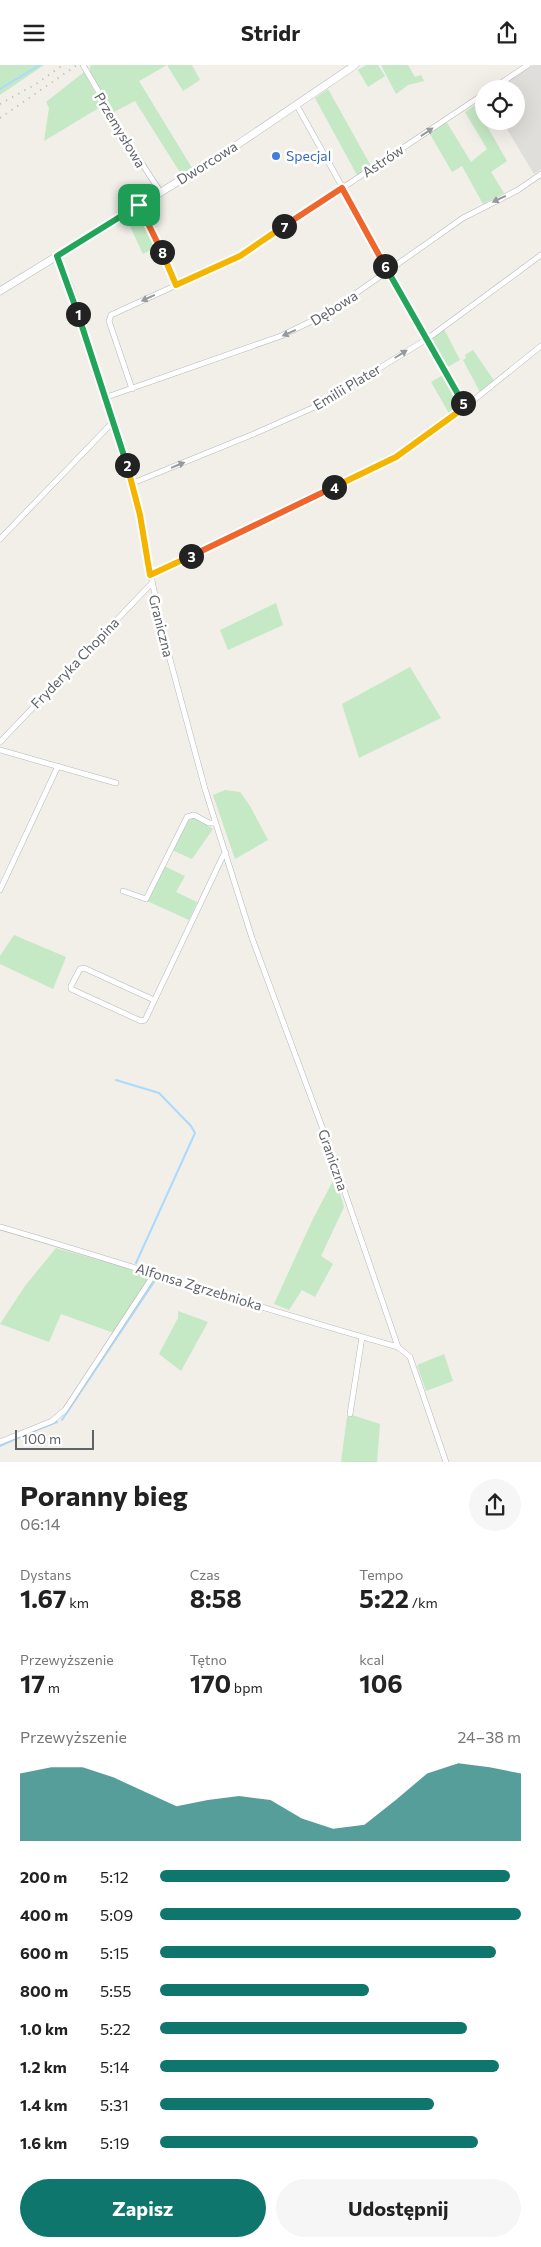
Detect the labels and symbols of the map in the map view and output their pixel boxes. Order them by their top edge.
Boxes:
street label: Przemysłowa [91,89,150,171]
one-way arrow [420,127,433,137]
street label: Dworcowa [173,137,240,188]
street label: Astrów [359,141,407,181]
place label: Specjal [286,147,331,164]
marker: Specjal [270,150,282,162]
pin [118,184,160,226]
one-way arrow [492,195,506,203]
pin: 7 [272,213,296,239]
pin: 8 [150,239,174,265]
pin: 6 [372,253,398,279]
street label: Dębowa [307,286,360,329]
one-way arrow [141,294,155,302]
pin: 1 [66,301,90,327]
one-way arrow [282,329,296,337]
one-way arrow [395,350,408,359]
street label: Emilii Plater [310,360,384,413]
pin: 5 [450,391,476,415]
pin: 2 [114,453,140,477]
one-way arrow [171,460,185,468]
pin: 4 [322,475,346,499]
pin: 3 [178,543,204,569]
street label: Graniczna [146,593,177,659]
street label: Fryderyka Chopina [27,614,122,712]
street label: Graniczna [315,1127,352,1193]
street label: Alfonsa Zgrzebnioka [134,1259,264,1314]
scale bar [15,1427,94,1450]

